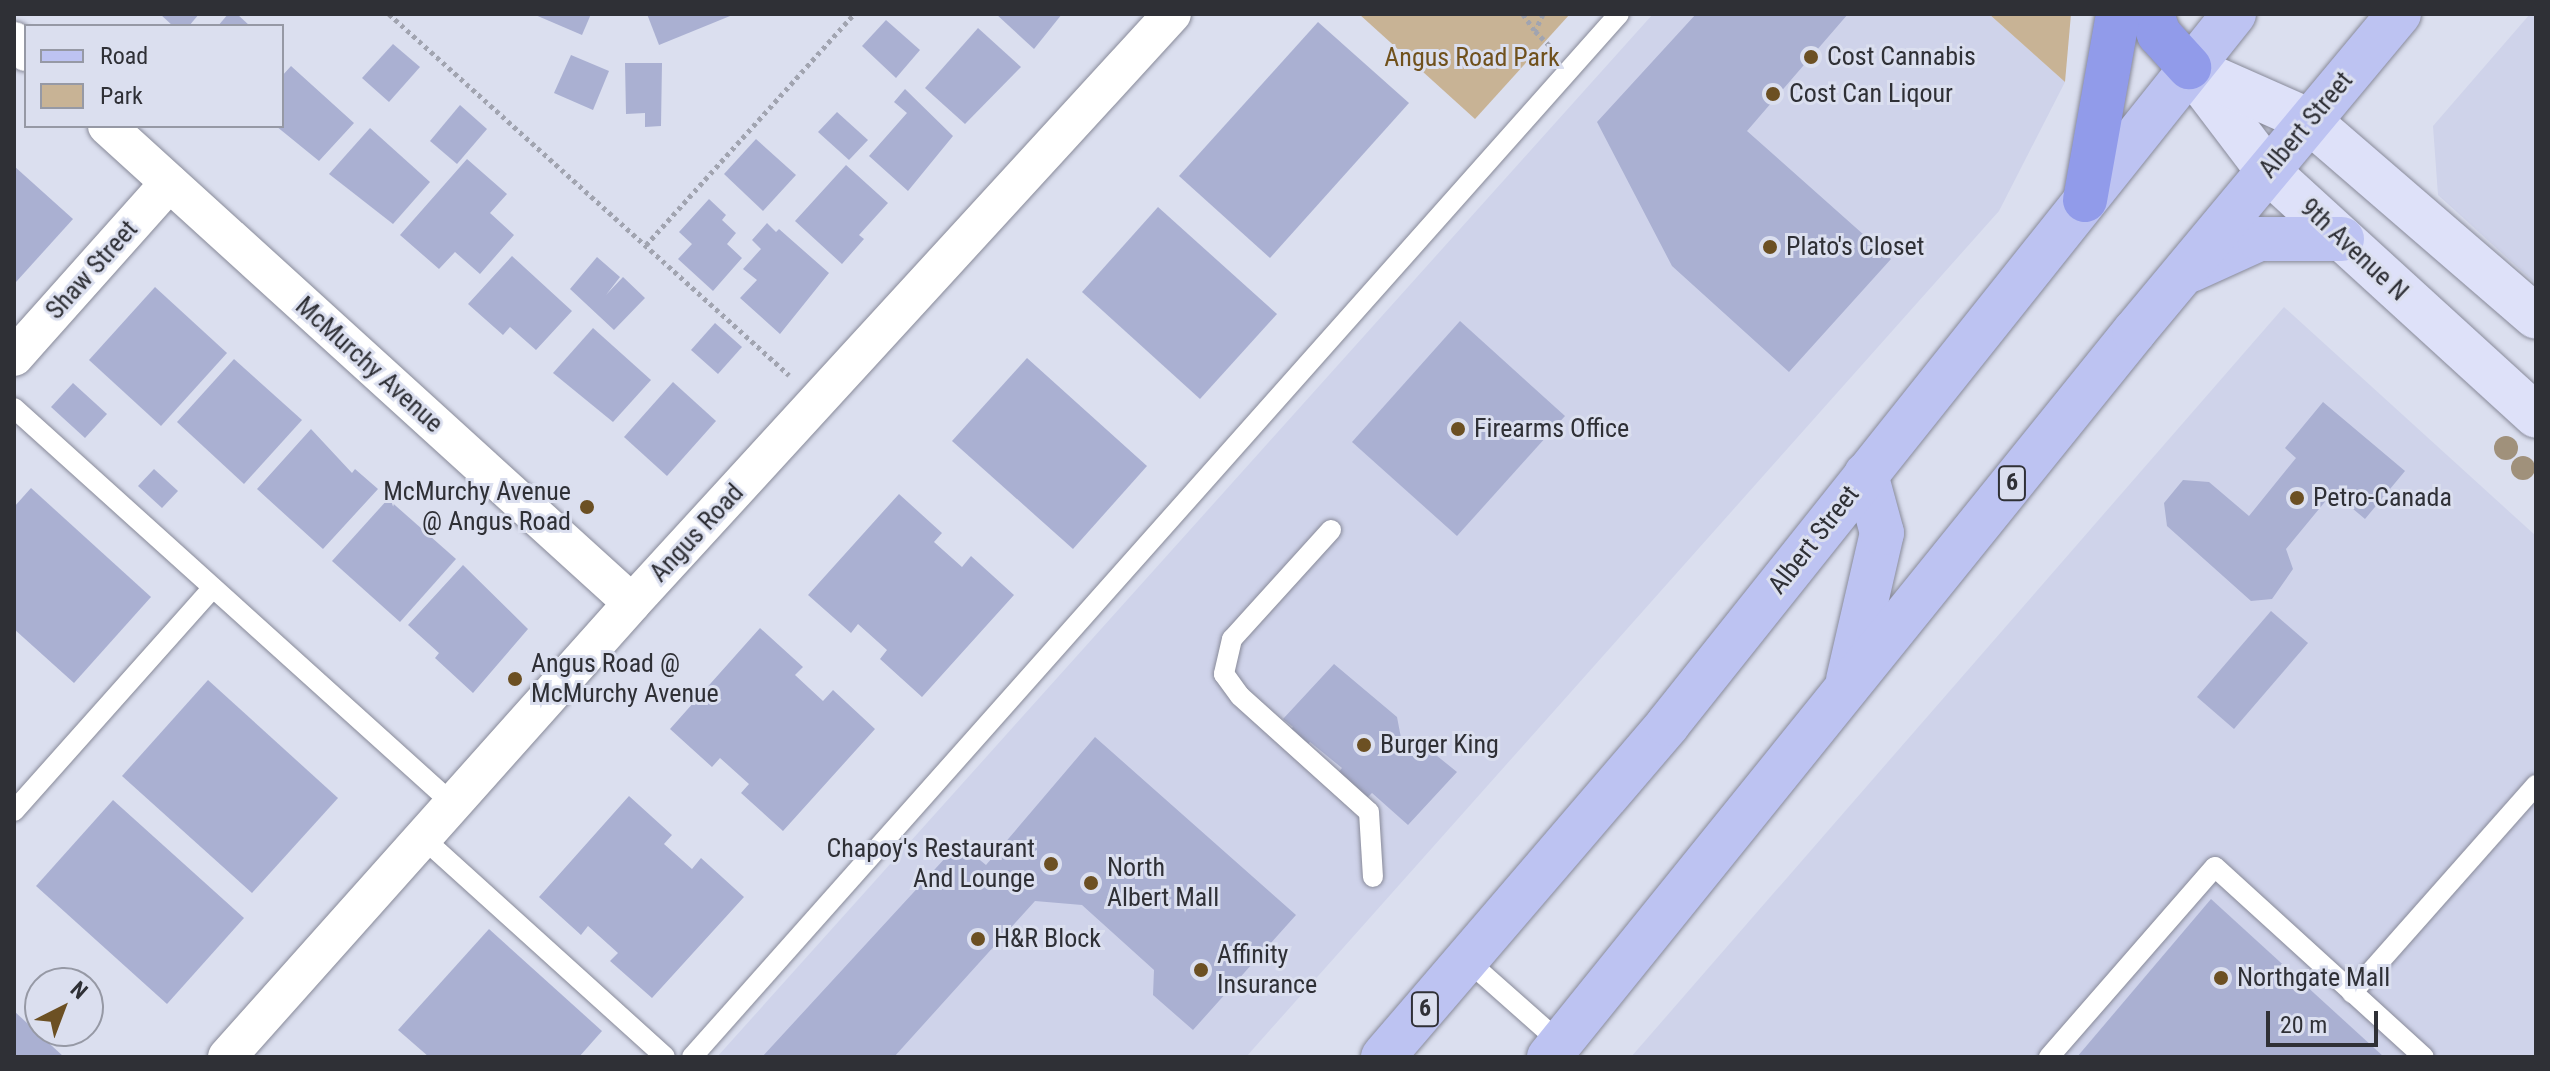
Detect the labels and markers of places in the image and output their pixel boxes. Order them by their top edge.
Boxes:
place label: Cost Cannabis [1827,41,1976,73]
marker: Cost Cannabis [1802,48,1820,66]
place label: Cost Can Liqour [1789,78,1953,110]
marker: Cost Can Liqour [1764,85,1782,103]
place label: Plato's Closet [1786,231,1924,263]
marker: Plato's Closet [1761,238,1779,256]
place label: Firearms Office [1474,413,1629,445]
marker: Firearms Office [1449,420,1467,438]
place label: McMurchy Avenue @ Angus Road [383,476,571,538]
place label: Petro-Canada [2313,482,2452,514]
marker: Petro-Canada [2288,489,2306,507]
marker: McMurchy Avenue @ Angus Road [578,498,596,516]
place label: Angus Road @ McMurchy Avenue [531,648,719,710]
marker: Angus Road @ McMurchy Avenue [506,670,524,688]
place label: Burger King [1380,729,1499,761]
marker: Burger King [1355,736,1373,754]
place label: Chapoy's Restaurant And Lounge [826,833,1035,894]
place label: North Albert Mall [1107,852,1219,914]
marker: Chapoy's Restaurant And Lounge [1042,855,1060,873]
marker: North Albert Mall [1082,874,1100,892]
place label: H&R Block [994,923,1101,955]
marker: H&R Block [969,930,987,948]
place label: Affinity Insurance [1217,939,1317,1000]
marker: Affinity Insurance [1192,961,1210,979]
place label: Northgate Mall [2237,962,2390,994]
marker: Northgate Mall [2212,969,2230,987]

